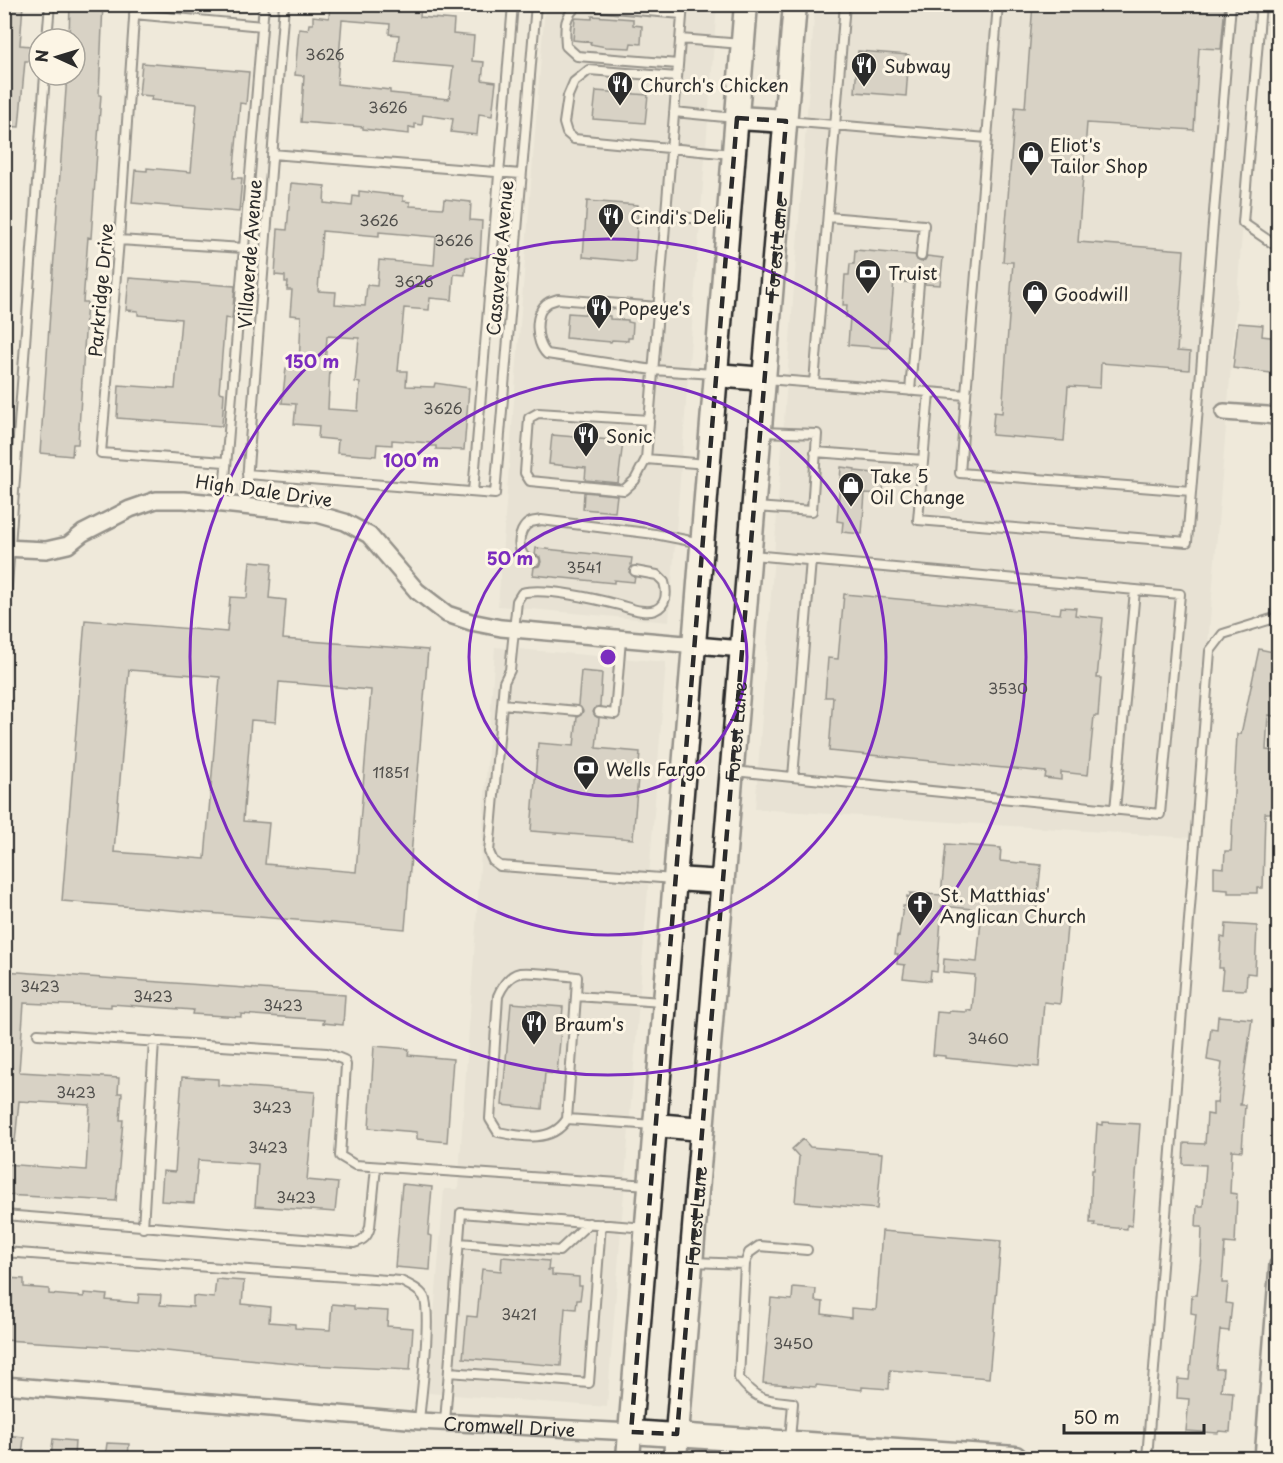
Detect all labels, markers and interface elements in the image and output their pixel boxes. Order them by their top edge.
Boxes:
north arrow [27,27,87,87]
house number: 3626 [305,42,345,65]
text: N [29,49,53,63]
restaurant icon: Subway [849,50,879,88]
place label: Subway [884,52,951,79]
restaurant icon: Church's Chicken [605,69,635,107]
place label: Church's Chicken [640,71,789,98]
house number: 3626 [368,95,408,118]
place label: Eliot's Tailor Shop [1050,131,1148,179]
shop icon: Eliot's Tailor Shop [1016,139,1046,177]
street label: Villaverde Avenue [230,178,268,330]
street label: Casaverde Avenue [479,179,519,337]
street label: Forest Lane [757,196,793,298]
restaurant icon: Cindi's Deli [596,201,626,239]
place label: Cindi's Deli [630,203,726,230]
house number: 3626 [359,208,399,231]
street label: Parkridge Drive [81,222,119,358]
house number: 3626 [434,228,474,251]
bank icon: Truist [853,257,883,295]
place label: Truist [888,259,938,286]
house number: 3626 [394,269,434,292]
shop icon: Goodwill [1020,278,1050,316]
place label: Goodwill [1054,280,1128,307]
restaurant icon: Popeye's [584,292,614,330]
place label: Popeye's [618,294,690,321]
text: 150 m [285,347,339,374]
house number: 3626 [423,396,463,419]
restaurant icon: Sonic [571,420,601,458]
place label: Sonic [606,422,652,449]
text: 100 m [383,446,439,473]
place label: Take 5 Oil Change [870,462,965,510]
street label: High Dale Drive [194,467,334,513]
shop icon: Take 5 Oil Change [836,470,866,508]
text: 50 m [487,544,533,571]
house number: 3541 [567,555,602,578]
centre of rings [598,647,618,667]
house number: 3530 [988,676,1028,699]
street label: Forest Lane [717,680,753,783]
bank icon: Wells Fargo [571,753,601,791]
place label: Wells Fargo [606,755,706,782]
house number: 11851 [372,760,410,783]
place label: St. Matthias' Anglican Church [940,881,1086,929]
church icon: St. Matthias' Anglican Church [905,889,935,927]
house number: 3423 [20,974,60,997]
house number: 3423 [133,984,173,1007]
house number: 3423 [263,993,303,1016]
restaurant icon: Braum's [519,1008,549,1046]
place label: Braum's [554,1010,624,1037]
house number: 3460 [967,1026,1009,1049]
house number: 3423 [56,1080,96,1103]
house number: 3423 [252,1095,292,1118]
house number: 3423 [248,1135,288,1158]
street label: Forest Lane [677,1165,713,1267]
house number: 3423 [276,1185,316,1208]
house number: 3421 [501,1302,537,1325]
house number: 3450 [773,1331,813,1354]
scale bar [1064,1397,1204,1435]
text: 50 m [1073,1403,1120,1430]
street label: Cromwell Drive [443,1409,576,1443]

